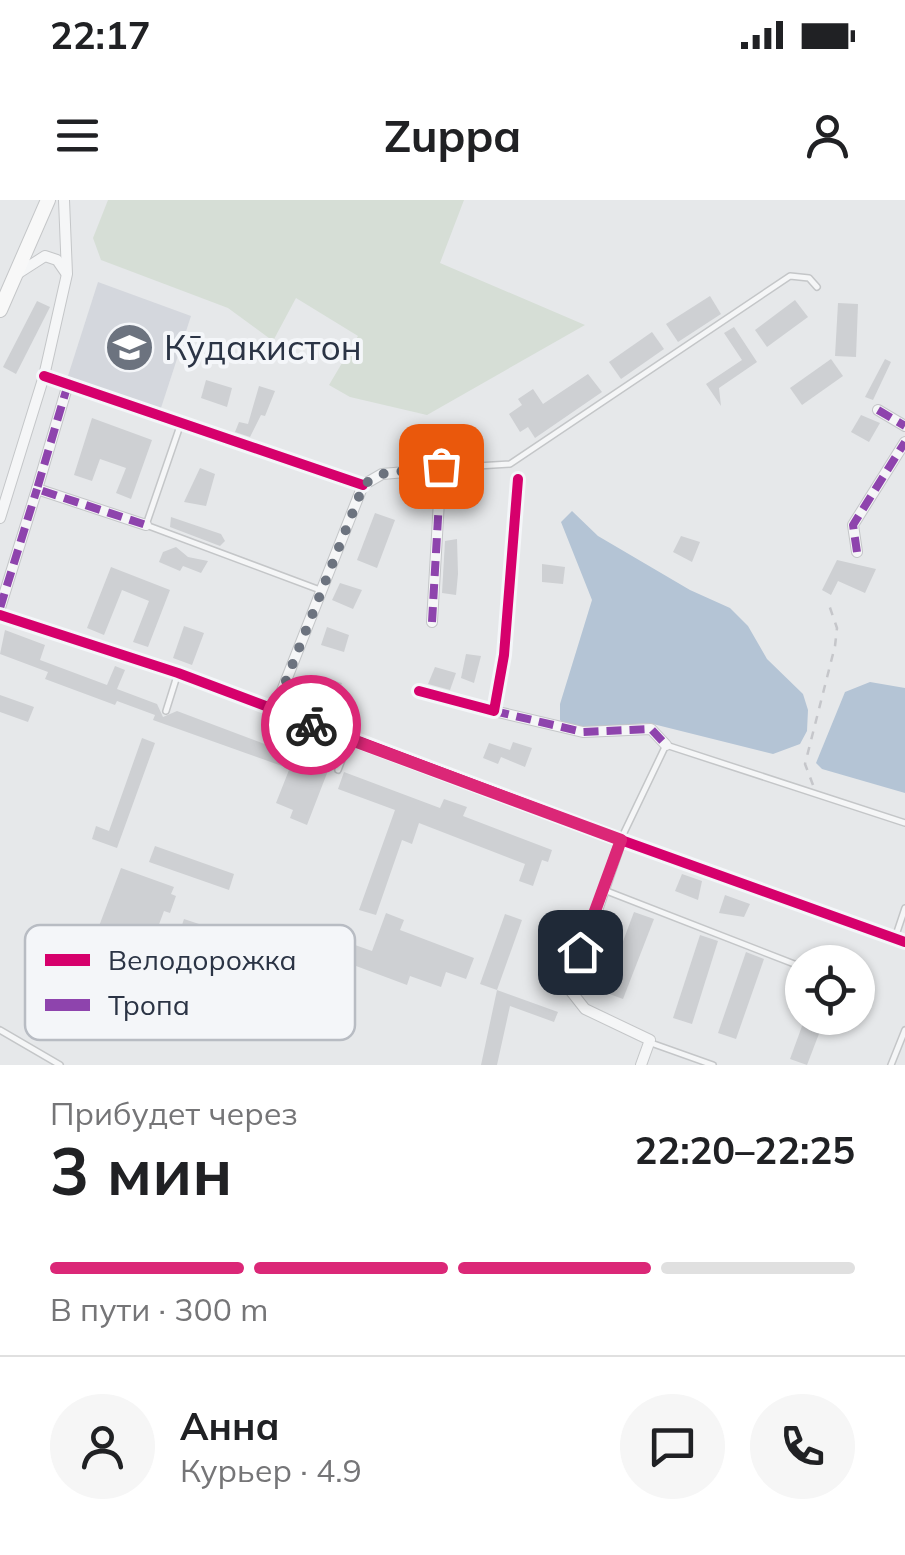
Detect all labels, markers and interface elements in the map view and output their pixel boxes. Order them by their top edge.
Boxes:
text: 22:17 [50,11,151,59]
text: Zuppa [384,107,521,163]
icon: menu [50,108,105,163]
icon: person [800,108,855,163]
school or university icon: Кӯдакистон [103,322,155,374]
place label: Кӯдакистон [164,325,362,369]
pin [399,424,484,509]
icon: bag [414,439,469,494]
courier [261,675,361,775]
icon: bike [284,698,339,753]
pin [538,910,623,995]
legend [25,925,355,1040]
icon: home [553,925,608,980]
text: Велодорожка [108,942,297,977]
map controls [785,945,875,1035]
button: locate [785,945,875,1035]
text: Тропа [108,987,190,1022]
text: Прибудет через [50,1093,298,1133]
text: 22:20–22:25 [635,1126,855,1174]
text: 3 мин [50,1130,232,1211]
text: В пути · 300 m [50,1289,268,1329]
button: person [50,1394,155,1499]
button: chat [620,1394,725,1499]
button: phone [750,1394,855,1499]
text: Анна [180,1402,280,1450]
text: Курьер · 4.9 [180,1450,362,1490]

